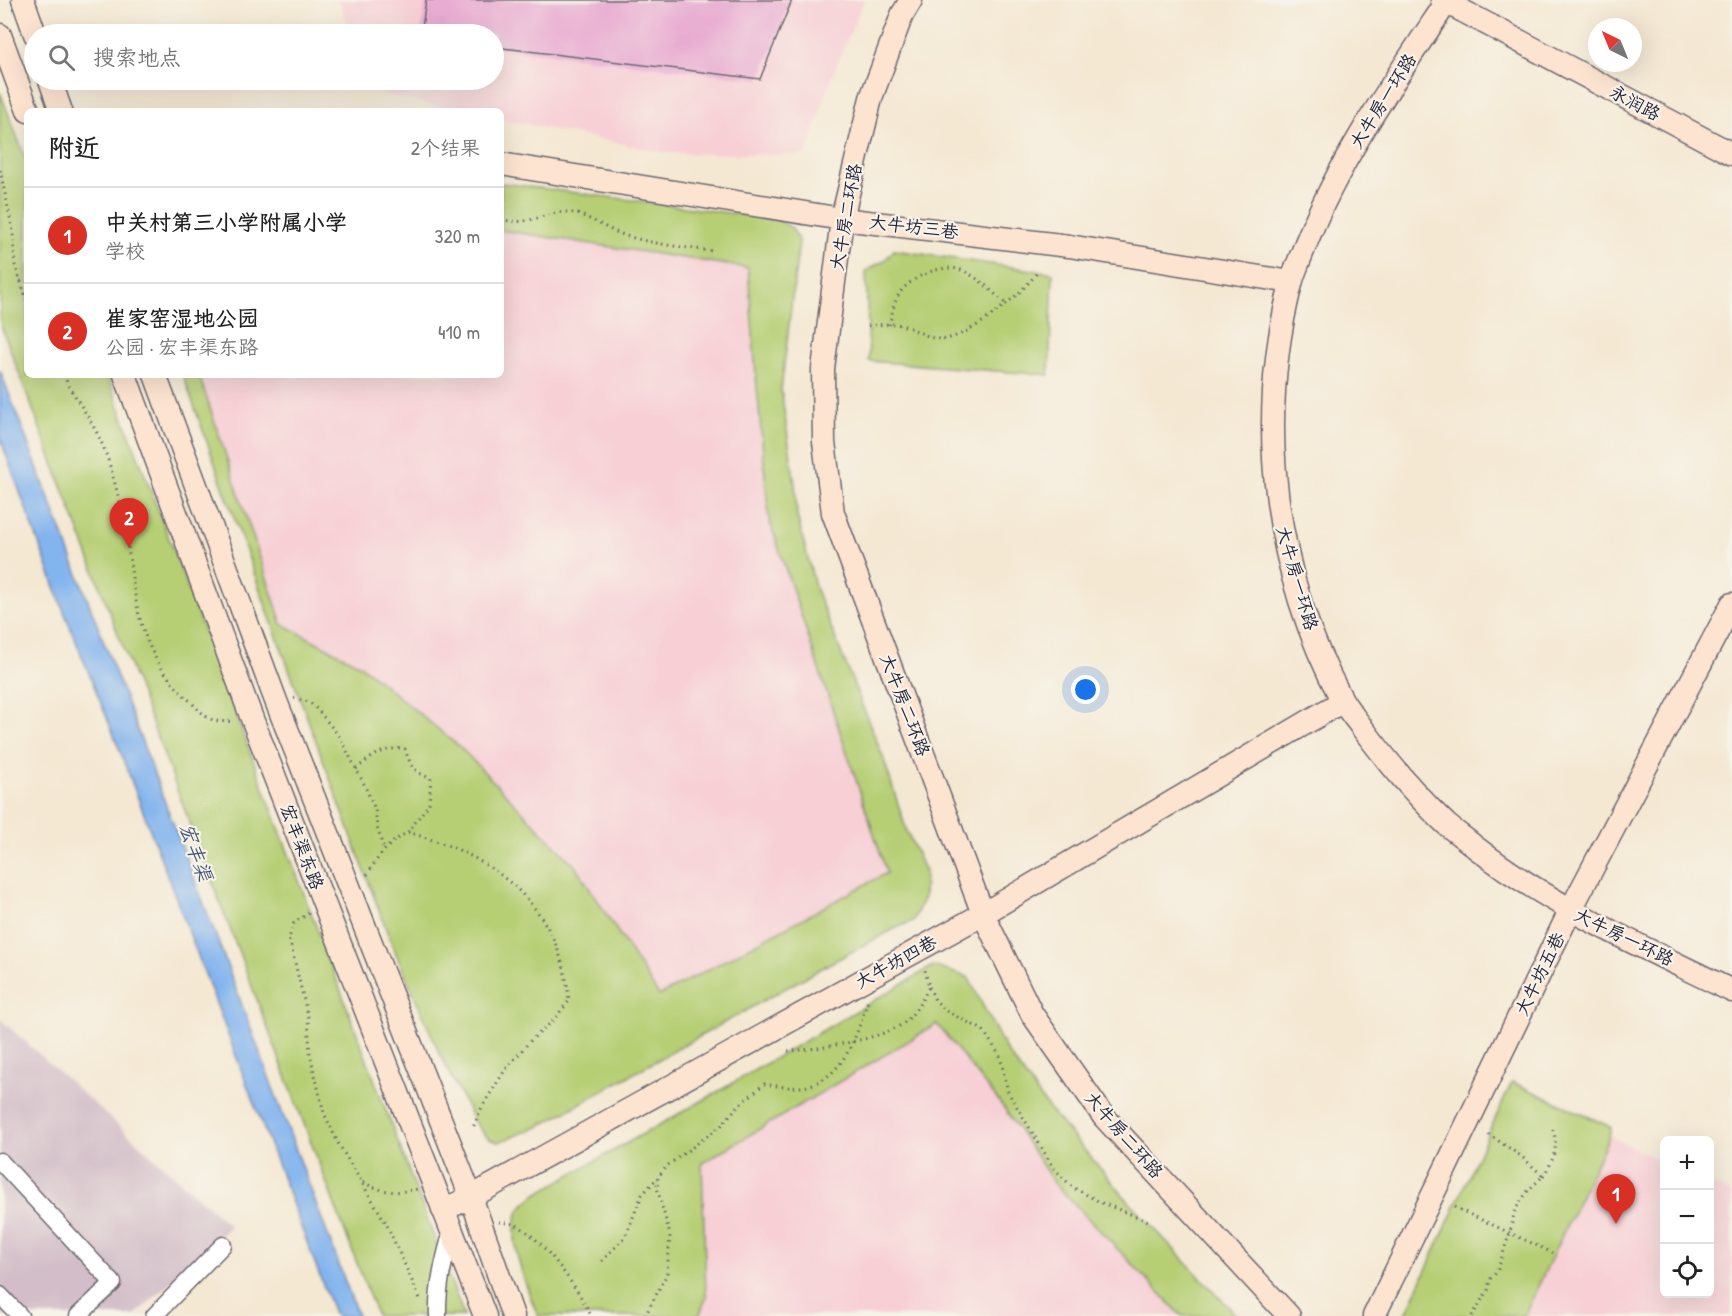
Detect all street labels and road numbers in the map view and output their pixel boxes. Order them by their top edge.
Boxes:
street label: 大牛房一环路 [1343,48,1422,153]
street label: 永润路 [1606,79,1665,126]
street label: 大牛房二环路 [824,162,867,272]
street label: 大牛坊三巷 [868,209,960,244]
street label: 大牛房一环路 [1271,523,1324,633]
street label: 大牛房二环路 [874,650,936,760]
street label: 宏丰渠东路 [275,800,330,893]
street label: 大牛房一环路 [1570,902,1678,971]
street label: 大牛坊五巷 [1509,928,1571,1020]
street label: 大牛坊四巷 [850,929,941,994]
street label: 大牛房二环路 [1080,1086,1169,1184]

